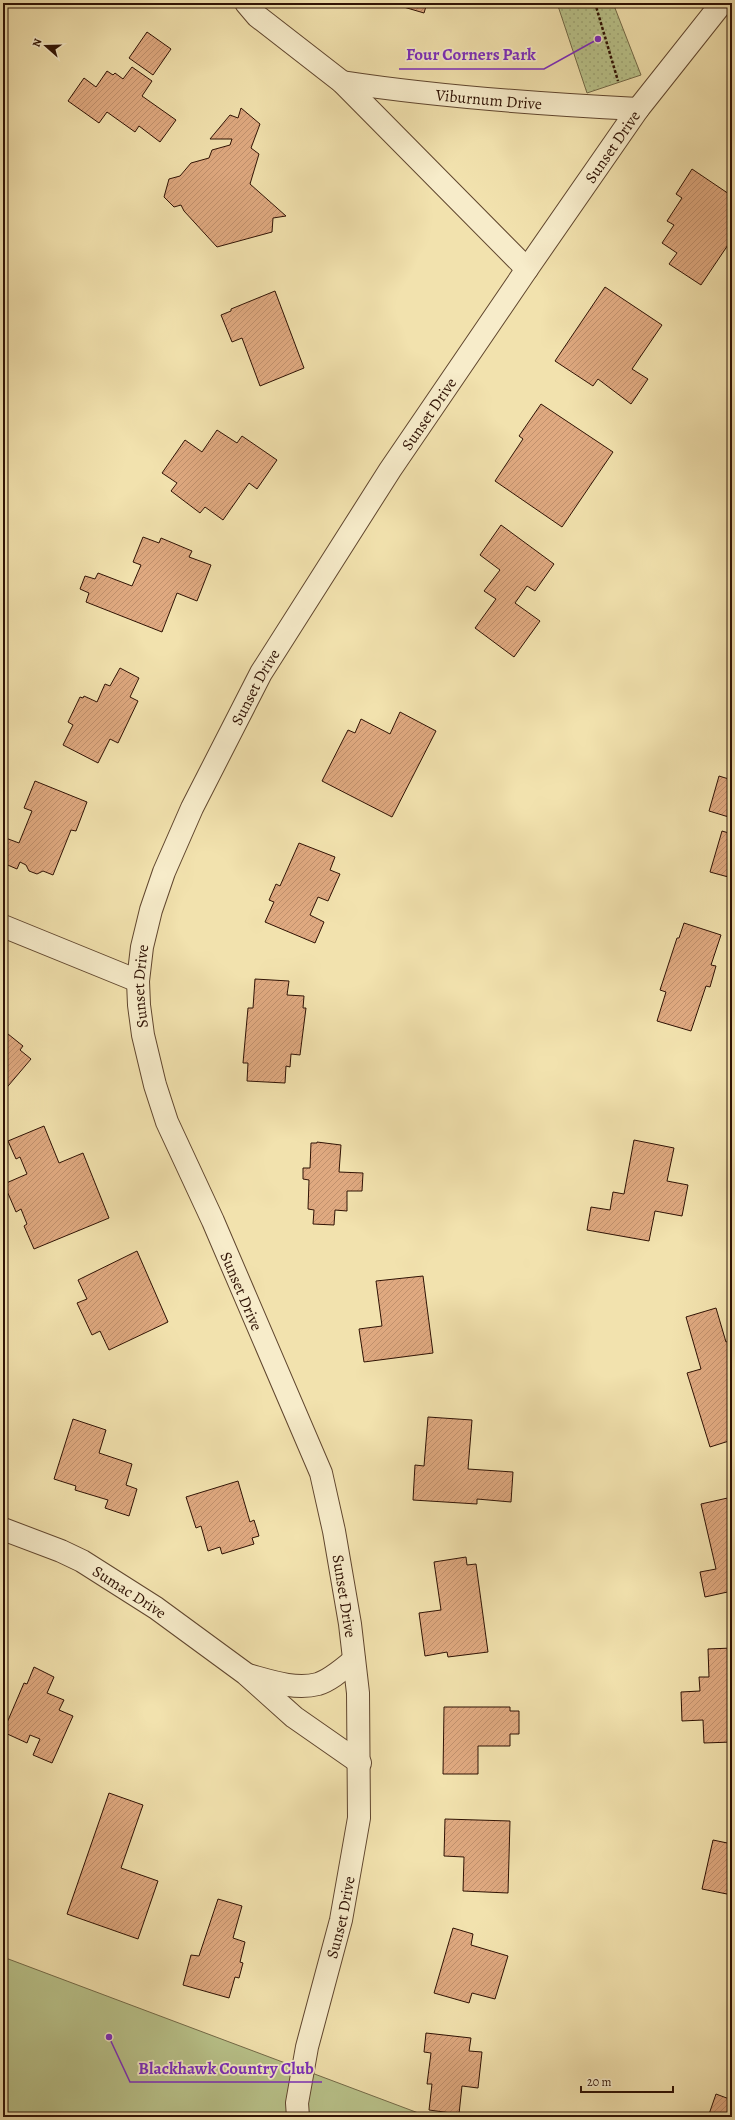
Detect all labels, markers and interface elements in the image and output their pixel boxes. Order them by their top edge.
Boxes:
north arrow [26,26,66,66]
text: N [29,36,45,49]
callout: Four Corners Park [399,40,544,69]
text: Four Corners Park [406,43,536,66]
street label: Viburnum Drive [434,84,543,115]
street label: Sunset Drive [580,106,646,188]
street label: Sunset Drive [397,373,462,455]
street label: Sunset Drive [226,645,286,729]
street label: Sunset Drive [128,943,154,1029]
street label: Sunset Drive [215,1248,268,1334]
street label: Sunset Drive [327,1553,361,1639]
street label: Sumac Drive [88,1560,171,1624]
street label: Sunset Drive [321,1874,361,1961]
callout: Blackhawk Country Club [130,2053,322,2082]
text: Blackhawk Country Club [138,2057,314,2080]
scale bar [581,2068,673,2094]
text: 20 m [587,2074,611,2090]

